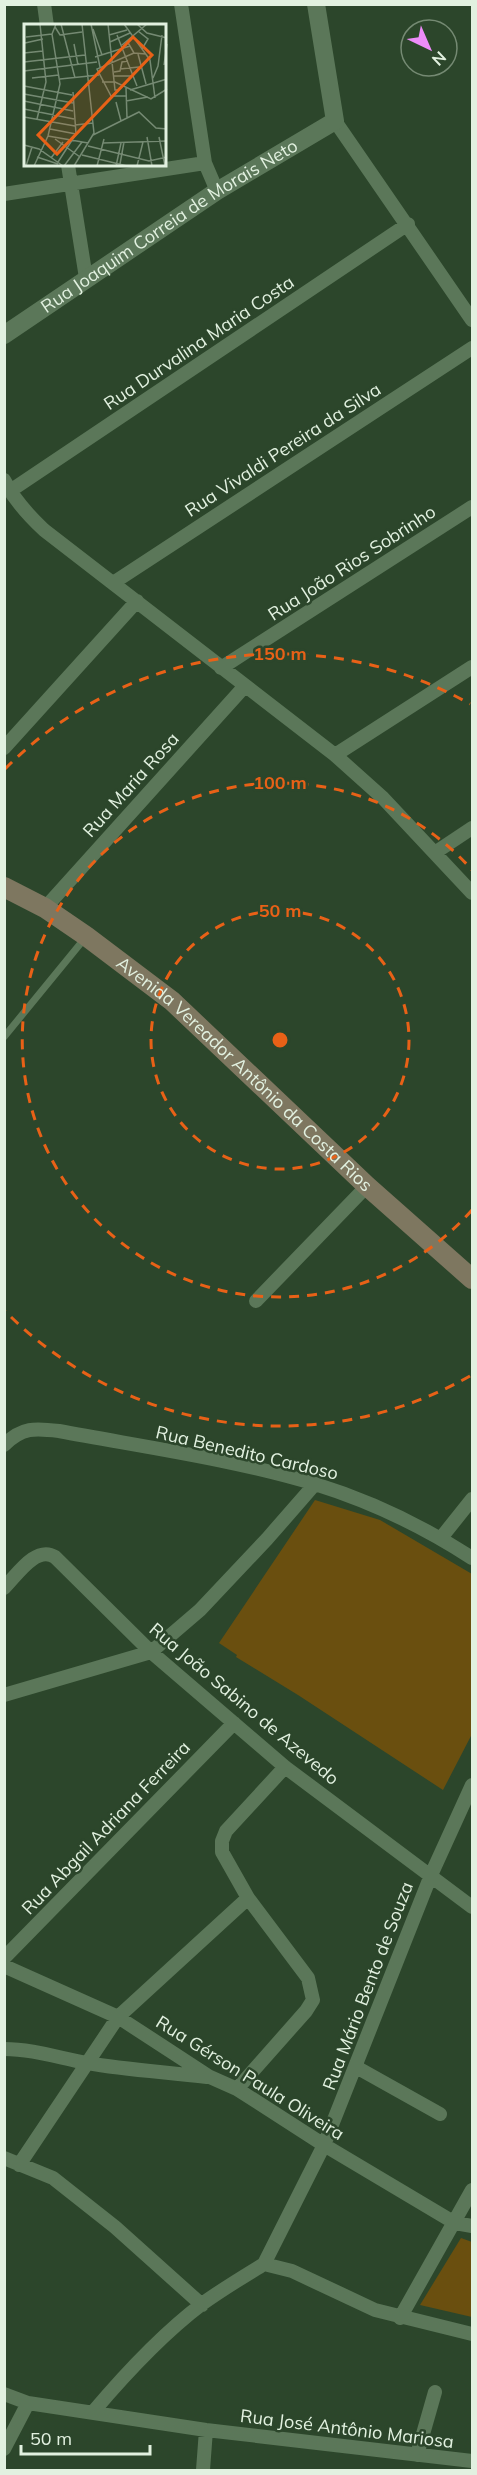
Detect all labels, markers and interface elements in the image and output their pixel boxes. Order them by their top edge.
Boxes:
north arrow [399,18,459,78]
inset map [24,24,166,166]
text: N [428,47,451,70]
street label: Rua Joaquim Correia de Morais Neto [36,134,302,318]
street label: Rua Durvalina Maria Costa [99,270,298,415]
street label: Rua Vivaldi Pereira da Silva [180,378,385,522]
street label: Rua João Rios Sobrinho [264,500,440,625]
text: 150 m [253,642,307,665]
street label: Rua Maria Rosa [78,727,184,842]
text: 100 m [253,771,307,794]
text: 50 m [259,899,301,922]
street label: Avenida Vereador Antônio da Costa Rios [112,951,378,1196]
centre of rings [270,1030,290,1050]
street label: Rua Benedito Cardoso [154,1420,341,1485]
street label: Rua João Sabino de Azevedo [145,1617,344,1790]
street label: Rua Abgail Adriana Ferreira [17,1736,195,1919]
street label: Rua Mário Bento de Souza [317,1878,418,2093]
street label: Rua Gérson Paula Oliveira [152,2010,349,2145]
street label: Rua José Antônio Mariosa [239,2404,455,2453]
scale bar [21,2418,150,2456]
text: 50 m [30,2427,72,2450]

